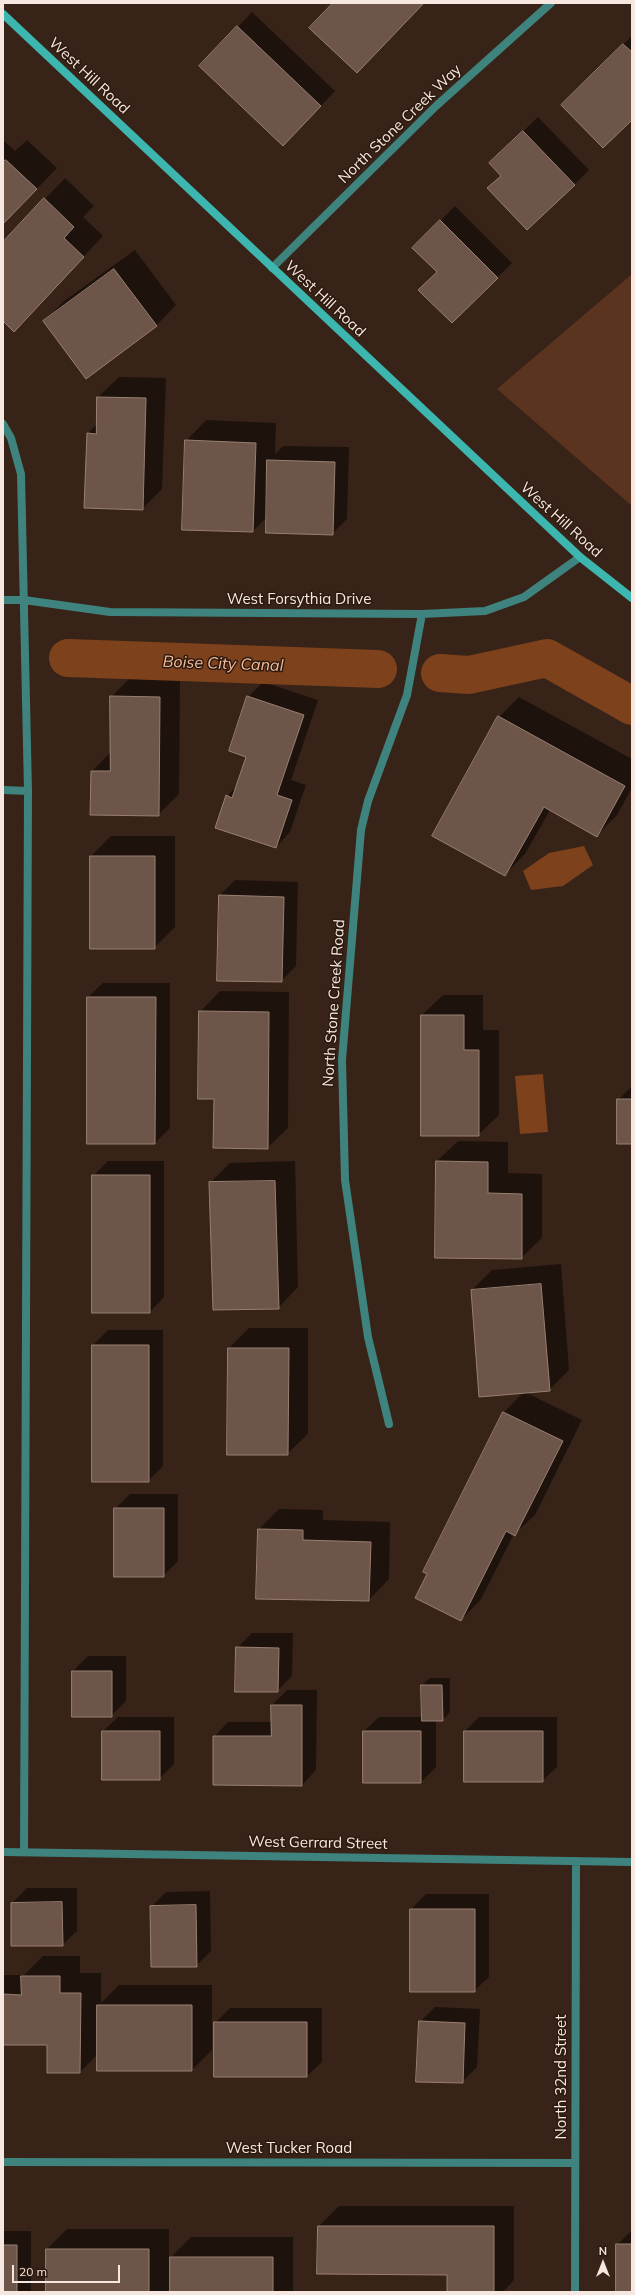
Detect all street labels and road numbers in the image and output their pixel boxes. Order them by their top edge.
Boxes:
street label: West Hill Road [45,34,133,118]
street label: North Stone Creek Way [335,61,465,187]
street label: West Hill Road [281,257,369,341]
street label: West Hill Road [517,479,605,561]
street label: West Forsythia Drive [227,590,371,608]
street label: North Stone Creek Road [319,919,349,1087]
street label: West Gerrard Street [248,1833,388,1853]
street label: North 32nd Street [552,2015,570,2139]
street label: West Tucker Road [226,2139,352,2157]

